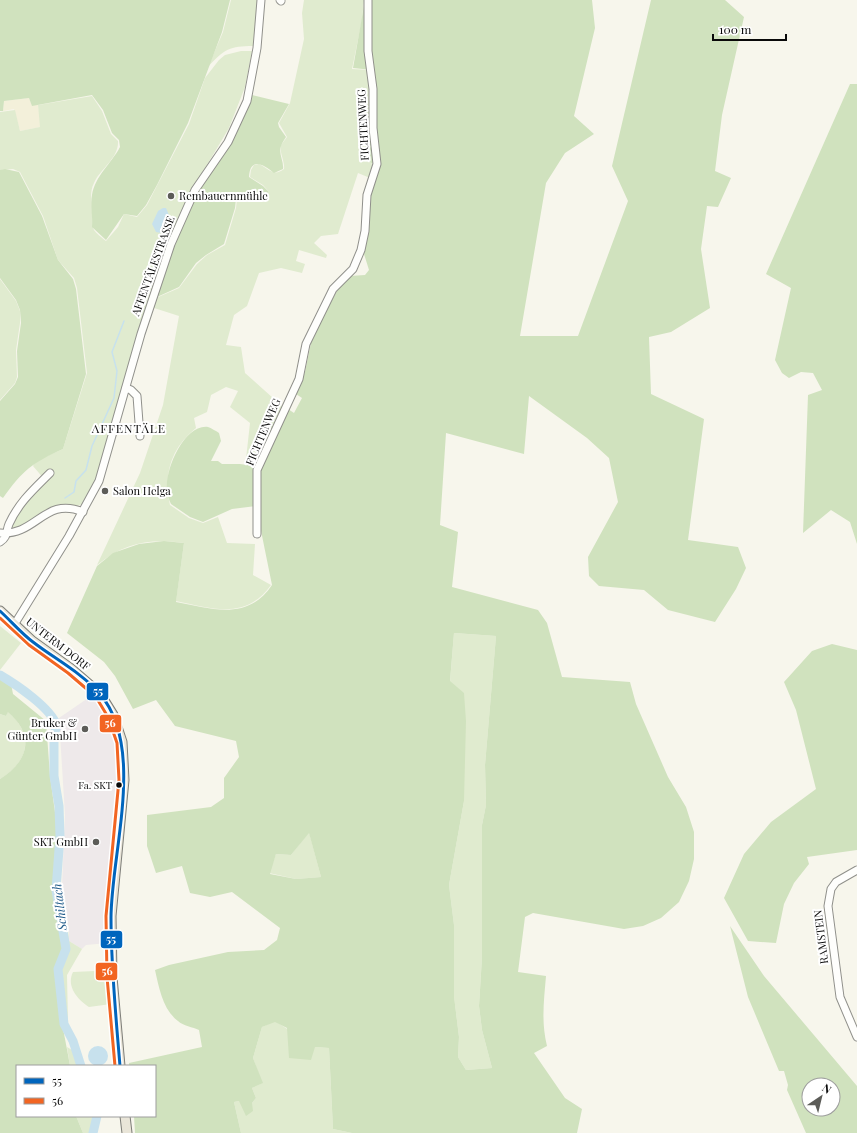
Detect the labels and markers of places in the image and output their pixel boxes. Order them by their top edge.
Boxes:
place label: Rembauernmühle [179,188,268,203]
marker: Rembauernmühle [166,191,176,201]
place label: Salon Helga [113,483,171,498]
marker: Salon Helga [100,486,110,496]
place label: Bruker & Günter GmbH [8,715,77,743]
marker: Bruker & Günter GmbH [80,724,90,734]
place label: Fa. SKT [78,778,112,792]
marker: Fa. SKT [114,780,124,790]
place label: SKT GmbH [34,834,88,849]
marker: SKT GmbH [91,837,101,847]

